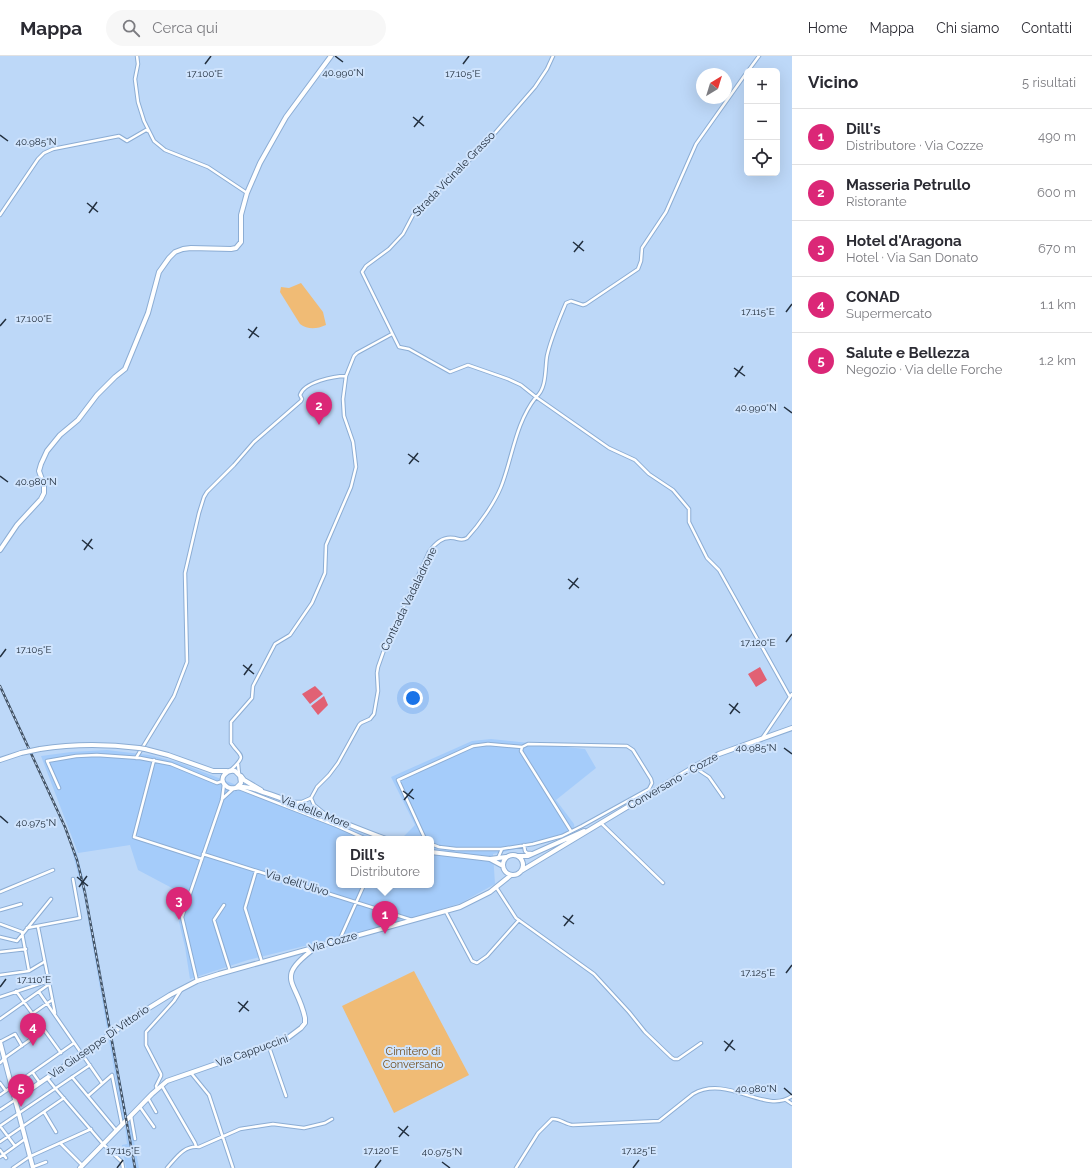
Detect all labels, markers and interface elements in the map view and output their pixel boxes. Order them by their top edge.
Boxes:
search box [106,10,386,46]
text: Mappa [20,17,82,39]
icon: search [120,17,142,39]
text: Cerca qui [152,19,218,37]
text: Home [808,20,847,36]
text: Mappa [869,20,914,36]
text: Chi siamo [936,20,999,36]
text: Contatti [1021,20,1072,36]
text: 40.990°N [322,67,364,78]
text: 17.100°E [187,68,223,79]
text: 17.105°E [445,68,481,79]
north arrow [696,68,732,104]
map controls [744,68,780,176]
button: + [744,68,780,104]
text: Vicino [808,72,858,92]
text: 5 risultati [1022,75,1076,90]
button: − [744,104,780,140]
text: Dill's [846,120,881,138]
street label: Strada Vicinale Grasso [410,128,498,219]
text: 1 [818,129,824,144]
text: 490 m [1038,129,1076,144]
text: 40.985°N [15,136,57,147]
text: Distributore · Via Cozze [846,138,983,153]
button: locate [744,140,780,176]
text: Masseria Petrullo [846,176,971,194]
text: 2 [817,185,825,200]
text: 600 m [1037,185,1076,200]
text: Ristorante [846,194,907,209]
text: Hotel d'Aragona [846,232,962,250]
text: 3 [817,241,825,256]
text: 670 m [1038,241,1076,256]
text: Hotel · Via San Donato [846,250,978,265]
text: CONAD [846,288,900,306]
text: 4 [817,297,825,312]
text: 1.1 km [1040,297,1076,312]
text: 17.115°E [741,306,775,317]
text: Supermercato [846,306,932,321]
text: 17.100°E [16,313,52,324]
text: Salute e Bellezza [846,344,970,362]
text: 5 [817,353,825,368]
text: 1.2 km [1039,353,1076,368]
text: Negozio · Via delle Forche [846,362,1002,377]
pin: 2 [306,392,332,425]
text: 40.990°N [735,402,777,413]
text: 40.980°N [15,476,57,487]
street label: Contrada Vadaladrone [378,544,440,653]
text: 17.120°E [741,637,775,648]
text: 17.105°E [16,644,52,655]
your location [403,688,423,708]
text: 40.985°N [735,742,777,753]
street label: Conversano - Cozze [626,750,721,812]
street label: Via delle More [278,793,352,831]
text: 40.975°N [16,817,56,828]
popup [336,836,434,888]
text: Dill's [350,846,385,864]
text: Distributore [350,864,420,879]
street label: Via dell'Ulivo [264,867,331,899]
pin: 3 [166,887,192,920]
pin: 1 [372,901,398,934]
street label: Via Cozze [307,929,359,955]
text: 17.125°E [741,967,775,978]
text: 17.110°E [17,974,51,985]
street label: Via Giuseppe Di Vittorio [46,1002,152,1082]
pin: 4 [20,1013,46,1046]
street label: Via Cappuccini [214,1032,290,1070]
park label: Cimitero di Conversano [383,1045,444,1071]
pin: 5 [8,1074,34,1107]
text: 40.980°N [735,1083,777,1094]
text: 17.115°E [106,1145,140,1156]
text: 17.120°E [364,1145,398,1156]
text: 17.125°E [622,1145,656,1156]
text: 40.975°N [422,1146,462,1157]

